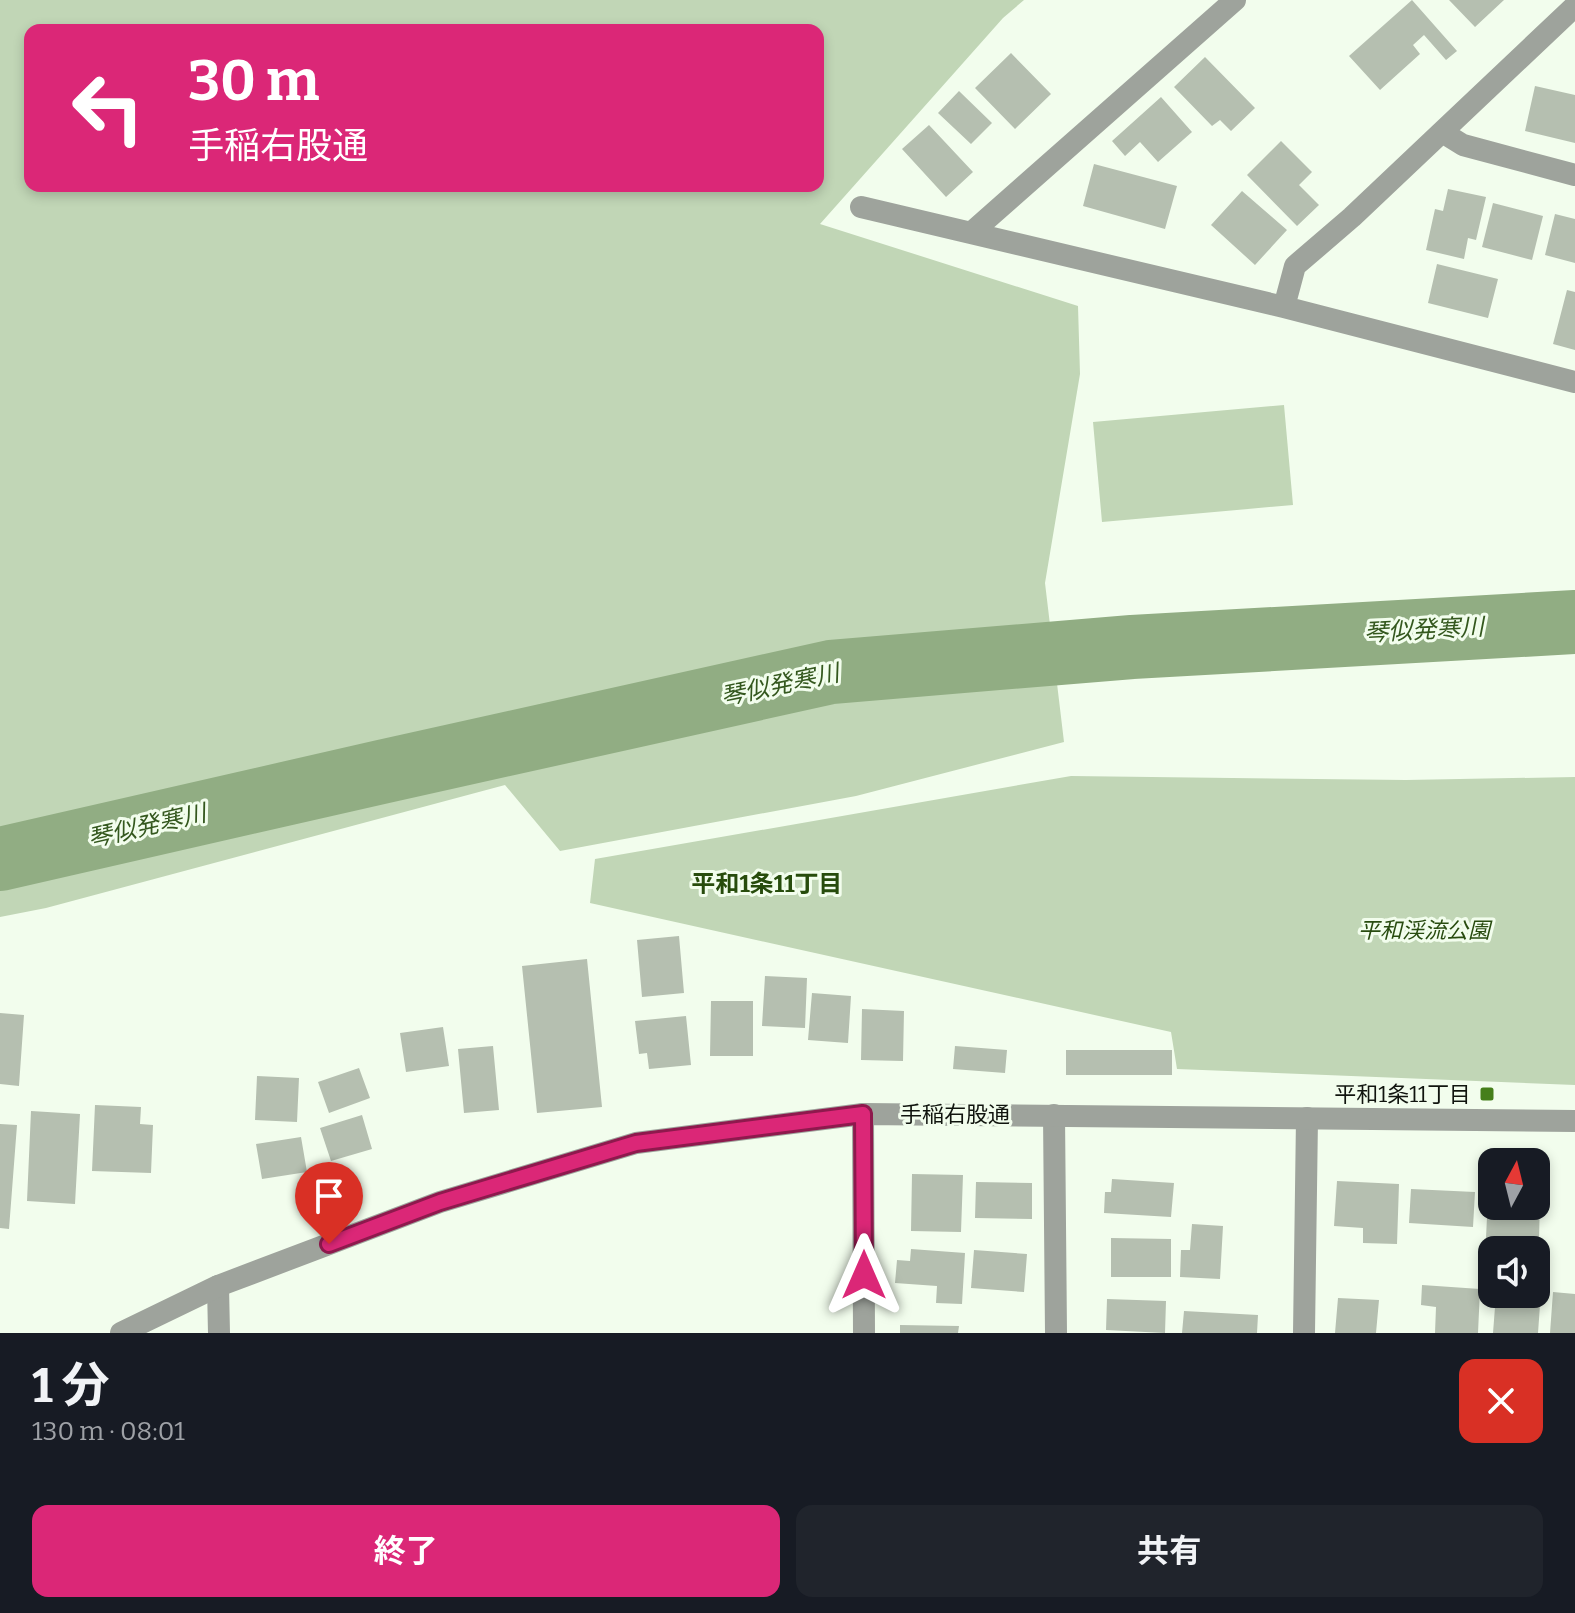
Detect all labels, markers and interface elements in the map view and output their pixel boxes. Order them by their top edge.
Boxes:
text: 30 m [188,48,319,115]
icon: left [56,56,160,160]
text: 手稲右股通 [188,124,368,168]
water label: 琴似発寒川 [1363,613,1488,647]
water label: 琴似発寒川 [718,658,845,711]
water label: 琴似発寒川 [85,798,212,853]
district label: 平和1条11丁目 [691,870,843,898]
park label: 平和渓流公園 [1358,917,1493,944]
place label: 平和1条11丁目 [1334,1081,1471,1108]
marker: 平和1条11丁目 [1478,1085,1496,1103]
street label: 手稲右股通 [900,1101,1010,1128]
north arrow [1478,1148,1550,1220]
map controls [1478,1148,1550,1308]
pin [295,1162,363,1244]
icon: arrive [307,1174,351,1218]
position arrow [822,1233,906,1317]
button: sound [1478,1236,1550,1308]
text: 1 分 [32,1357,109,1415]
button: close [1459,1359,1543,1443]
text: 130 m · 08:01 [32,1416,185,1447]
button: 終了 [32,1505,780,1597]
button: 共有 [796,1505,1543,1597]

